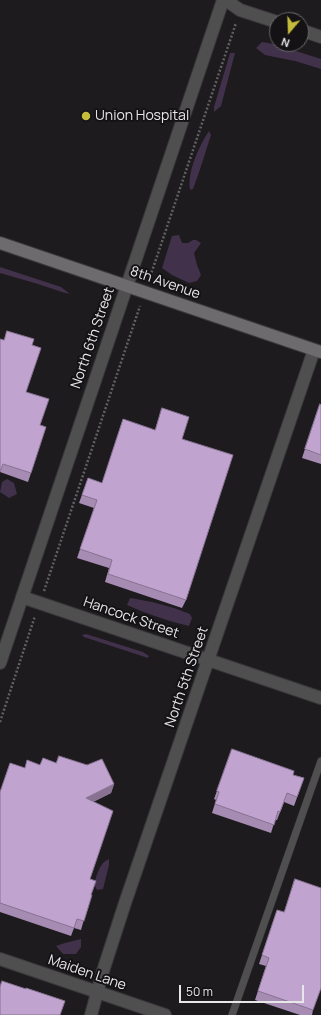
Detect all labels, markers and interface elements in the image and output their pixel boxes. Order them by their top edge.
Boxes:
north arrow [269,12,309,52]
text: N [279,34,291,51]
place label: Union Hospital [95,108,189,124]
marker: Union Hospital [80,110,92,122]
street label: 8th Avenue [128,263,202,303]
street label: North 6th Street [68,285,118,391]
street label: Hancock Street [81,594,181,642]
street label: North 5th Street [162,624,212,730]
street label: Maiden Lane [46,952,128,994]
scale bar [181,977,306,1003]
text: 50 m [186,983,213,1000]

